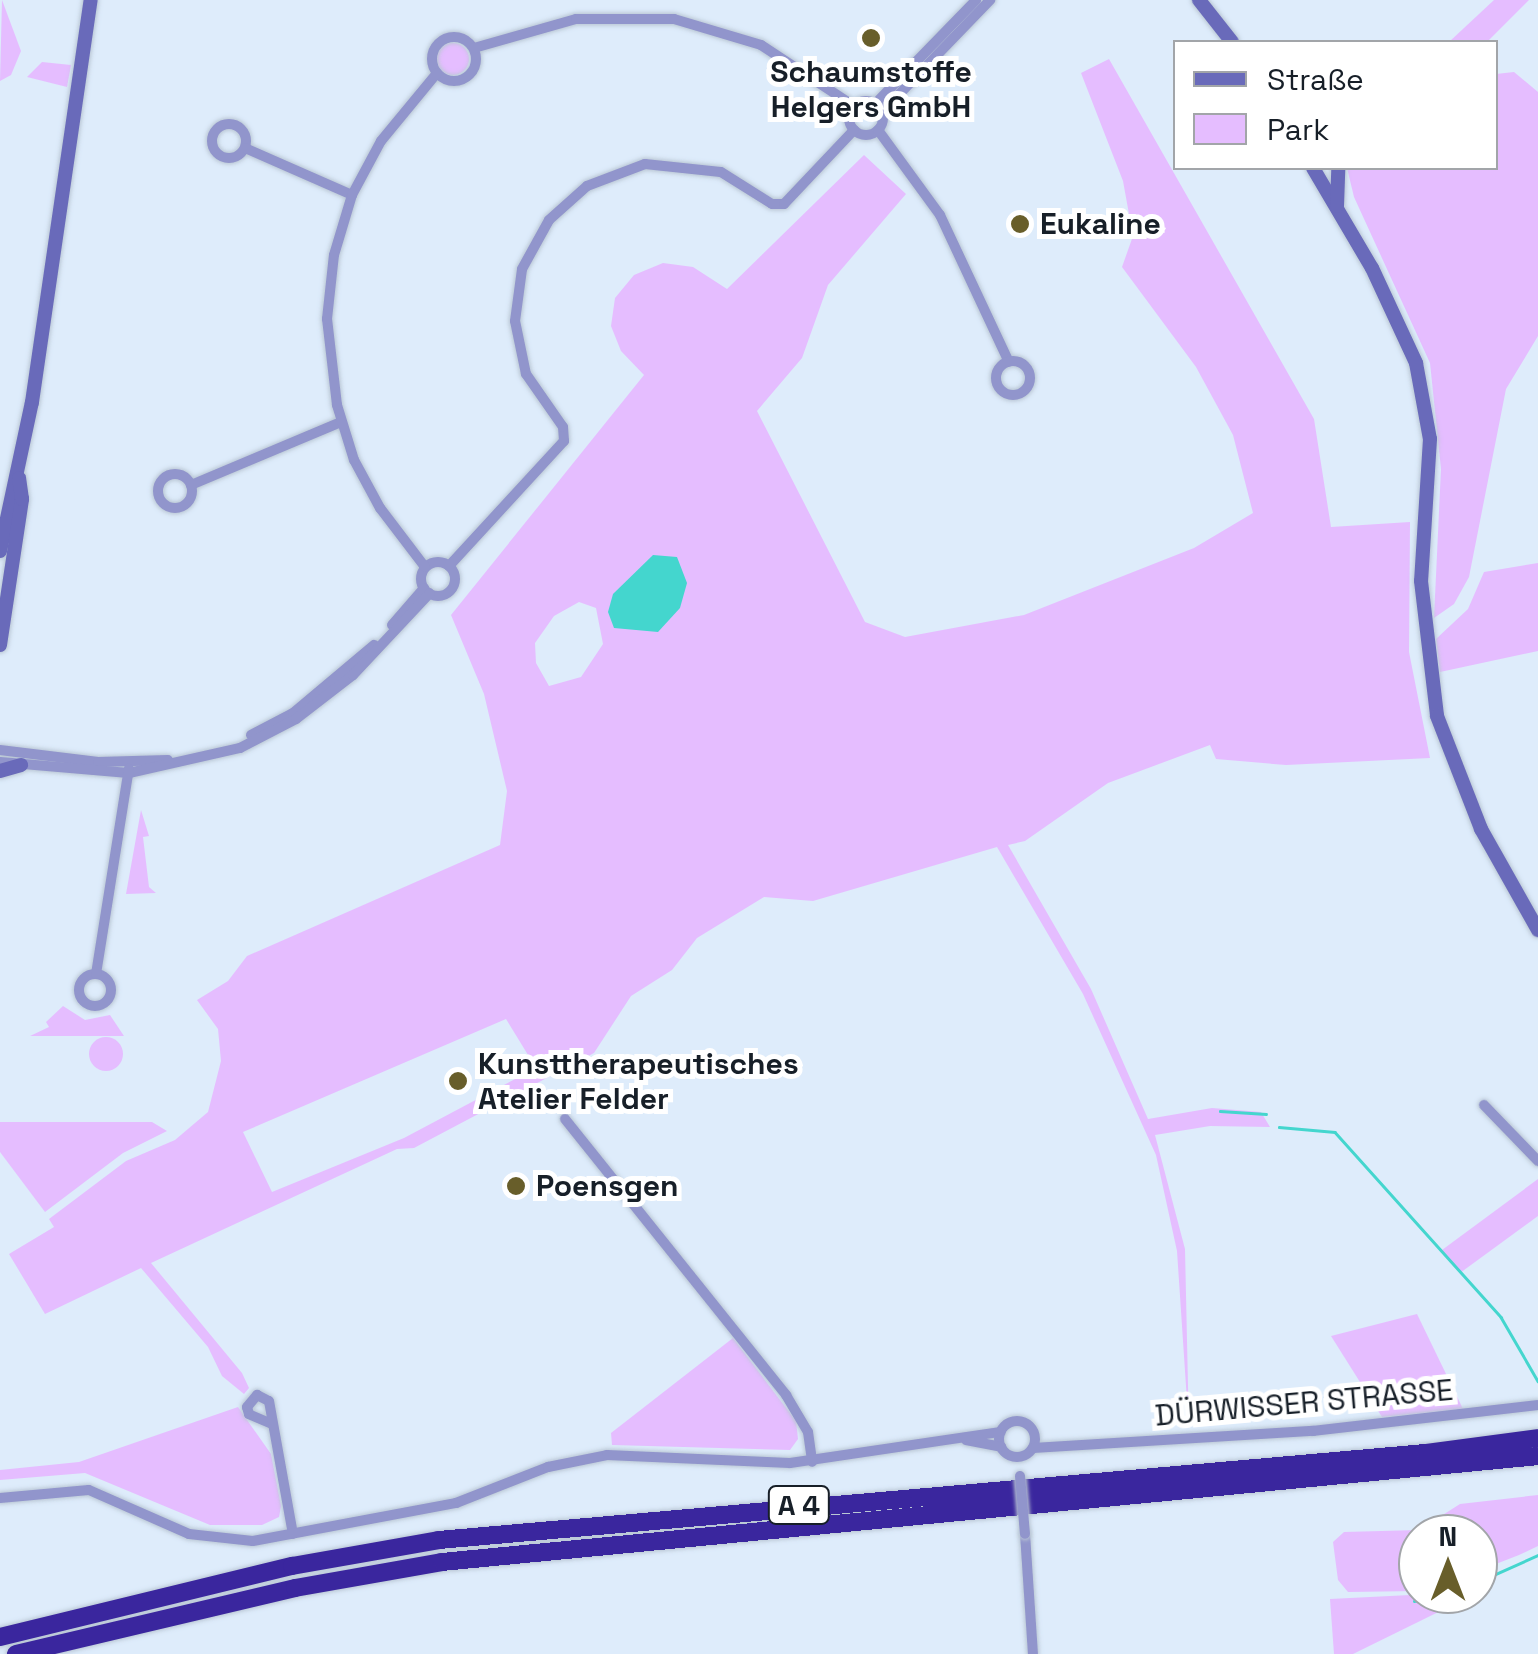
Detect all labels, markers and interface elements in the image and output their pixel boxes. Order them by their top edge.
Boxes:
marker: Schaumstoffe Helgers GmbH [860,27,882,49]
legend [1173,40,1498,170]
place label: Schaumstoffe Helgers GmbH [770,54,972,124]
text: Straße [1267,60,1364,99]
text: Park [1267,110,1329,149]
place label: Eukaline [1040,206,1161,242]
marker: Eukaline [1009,213,1031,235]
place label: Kunsttherapeutisches Atelier Felder [478,1046,799,1116]
marker: Kunsttherapeutisches Atelier Felder [447,1070,469,1092]
place label: Poensgen [536,1168,679,1204]
marker: Poensgen [505,1175,527,1197]
street label: DÜRWISSER STRASSE [1153,1372,1455,1434]
road number: A 4 [766,1482,832,1528]
north arrow [1398,1514,1498,1614]
text: N [1439,1518,1457,1554]

